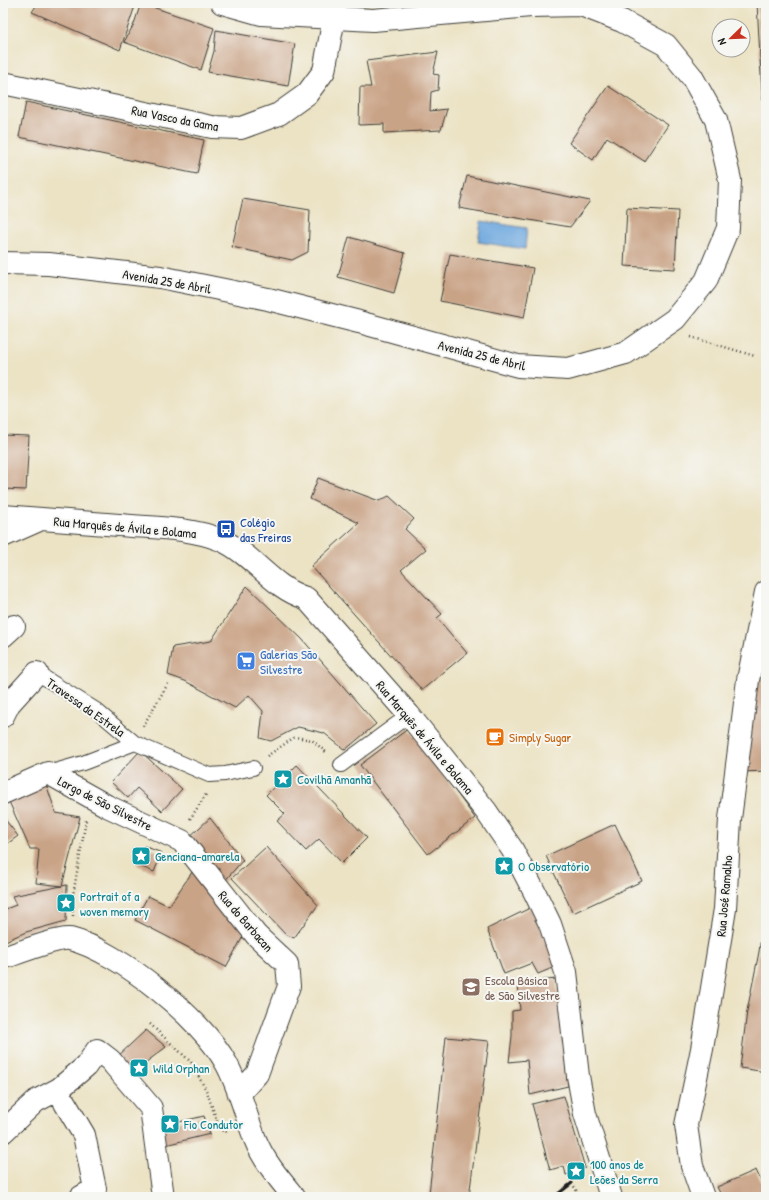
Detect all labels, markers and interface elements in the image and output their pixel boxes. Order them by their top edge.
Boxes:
north arrow [711,18,751,58]
text: N [714,36,729,47]
street label: Rua Vasco da Gama [130,101,220,135]
street label: Avenida 25 de Abril [121,264,213,298]
street label: Avenida 25 de Abril [436,335,528,375]
street label: Rua Marquês de Ávila e Bolama [53,512,197,542]
place label: Colégio das Freiras [240,513,291,546]
bus stop icon: Colégio das Freiras [215,518,237,540]
place label: Galerias São Silvestre [260,645,317,678]
supermarket icon: Galerias São Silvestre [235,650,257,672]
street label: Travessa da Estrela [43,673,129,741]
street label: Rua Marquês de Ávila e Bolama [372,676,478,798]
cafe icon: Simply Sugar [484,726,506,748]
place label: Simply Sugar [509,728,571,746]
place icon: Covilhã Amanhã [272,768,294,790]
place label: Covilhã Amanhã [297,770,371,788]
street label: Largo de São Silvestre [55,771,155,835]
place icon: Genciana-amarela [130,845,152,867]
place label: Genciana-amarela [155,847,239,865]
place icon: O Observatório [493,855,515,877]
street label: Rua José Ramalho [711,855,737,937]
place label: O Observatório [518,857,589,875]
place label: Portrait of a woven memory [80,887,150,920]
street label: Rua do Barbacan [214,887,278,956]
place icon: Portrait of a woven memory [55,892,77,914]
place label: Escola Básica de São Silvestre [485,971,560,1004]
school or university icon: Escola Básica de São Silvestre [460,976,482,998]
place icon: Wild Orphan [128,1057,150,1079]
place label: Wild Orphan [153,1059,210,1077]
place icon: Fio Condutor [159,1113,181,1135]
place label: Fio Condutor [183,1115,243,1133]
place label: 100 anos de Leões da Serra [590,1155,658,1188]
place icon: 100 anos de Leões da Serra [565,1160,587,1182]

